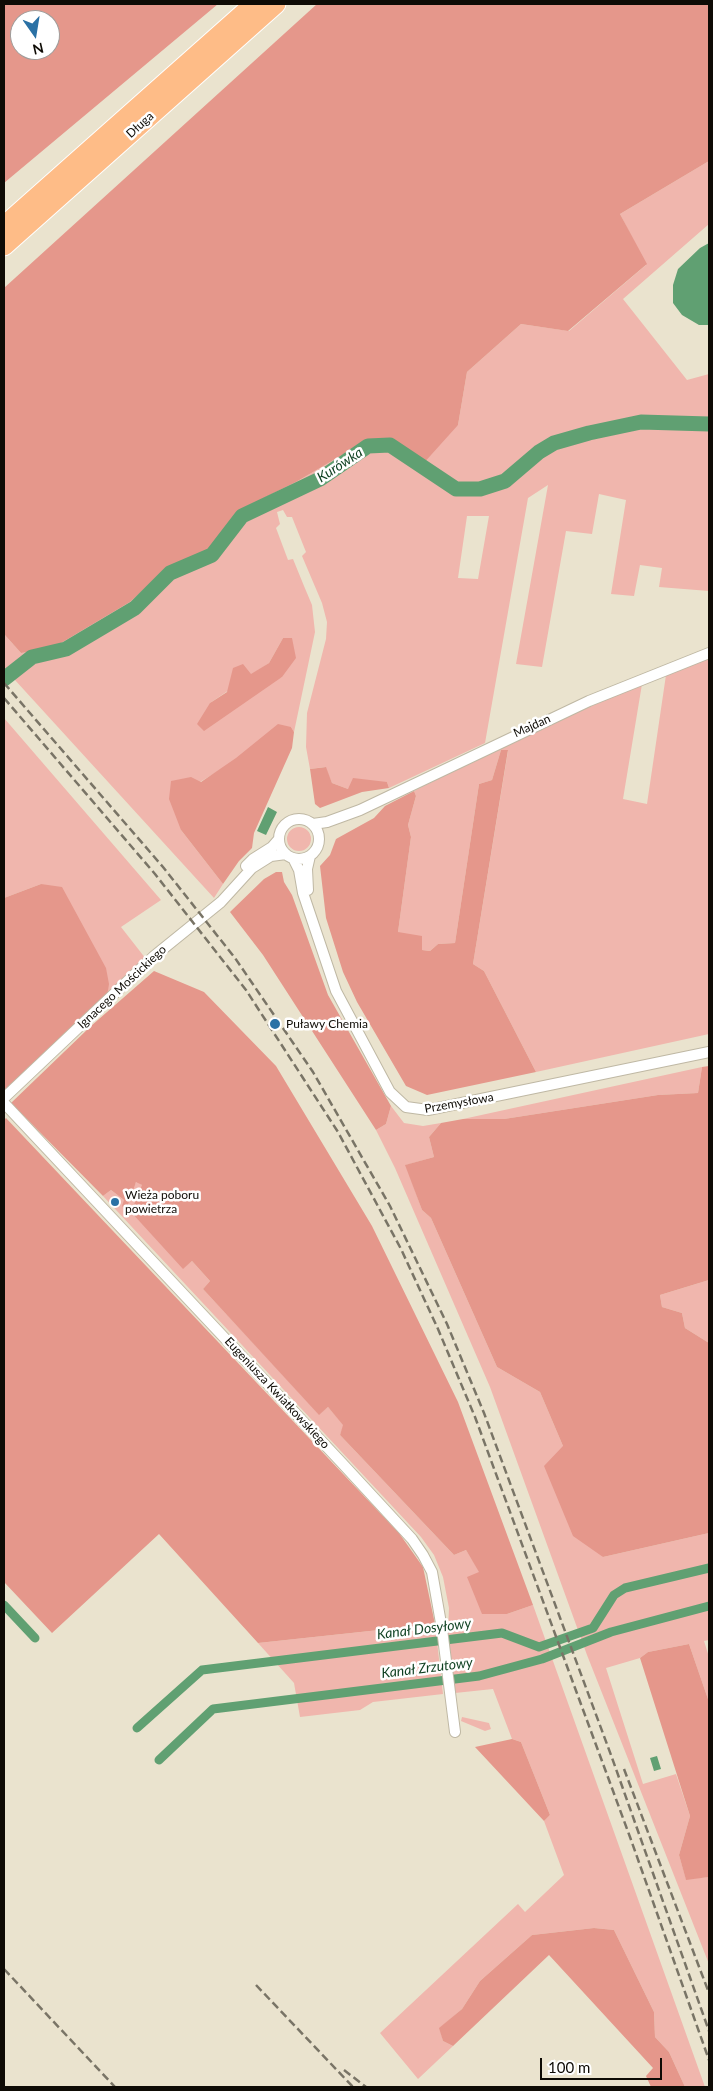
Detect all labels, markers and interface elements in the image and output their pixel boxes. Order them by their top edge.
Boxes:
north arrow [10,10,60,60]
text: N [31,40,45,59]
street label: Długa [123,109,157,141]
water label: Kurówka [314,444,366,486]
street label: Majdan [511,711,553,741]
street label: Ignacego Mościckiego [75,942,169,1032]
marker: Puławy Chemia [268,1017,282,1031]
place label: Puławy Chemia [286,1017,368,1031]
street label: Przemysłowa [423,1090,495,1116]
place label: Wieża poboru powietrza [125,1188,199,1216]
marker: Wieża poboru powietrza [109,1196,121,1208]
street label: Eugeniusza Kwiatkowskiego [222,1334,332,1452]
water label: Kanał Dosyłowy [376,1615,472,1643]
water label: Kanał Zrzutowy [380,1654,474,1682]
scale bar [543,2048,666,2080]
text: 100 m [548,2058,590,2076]

